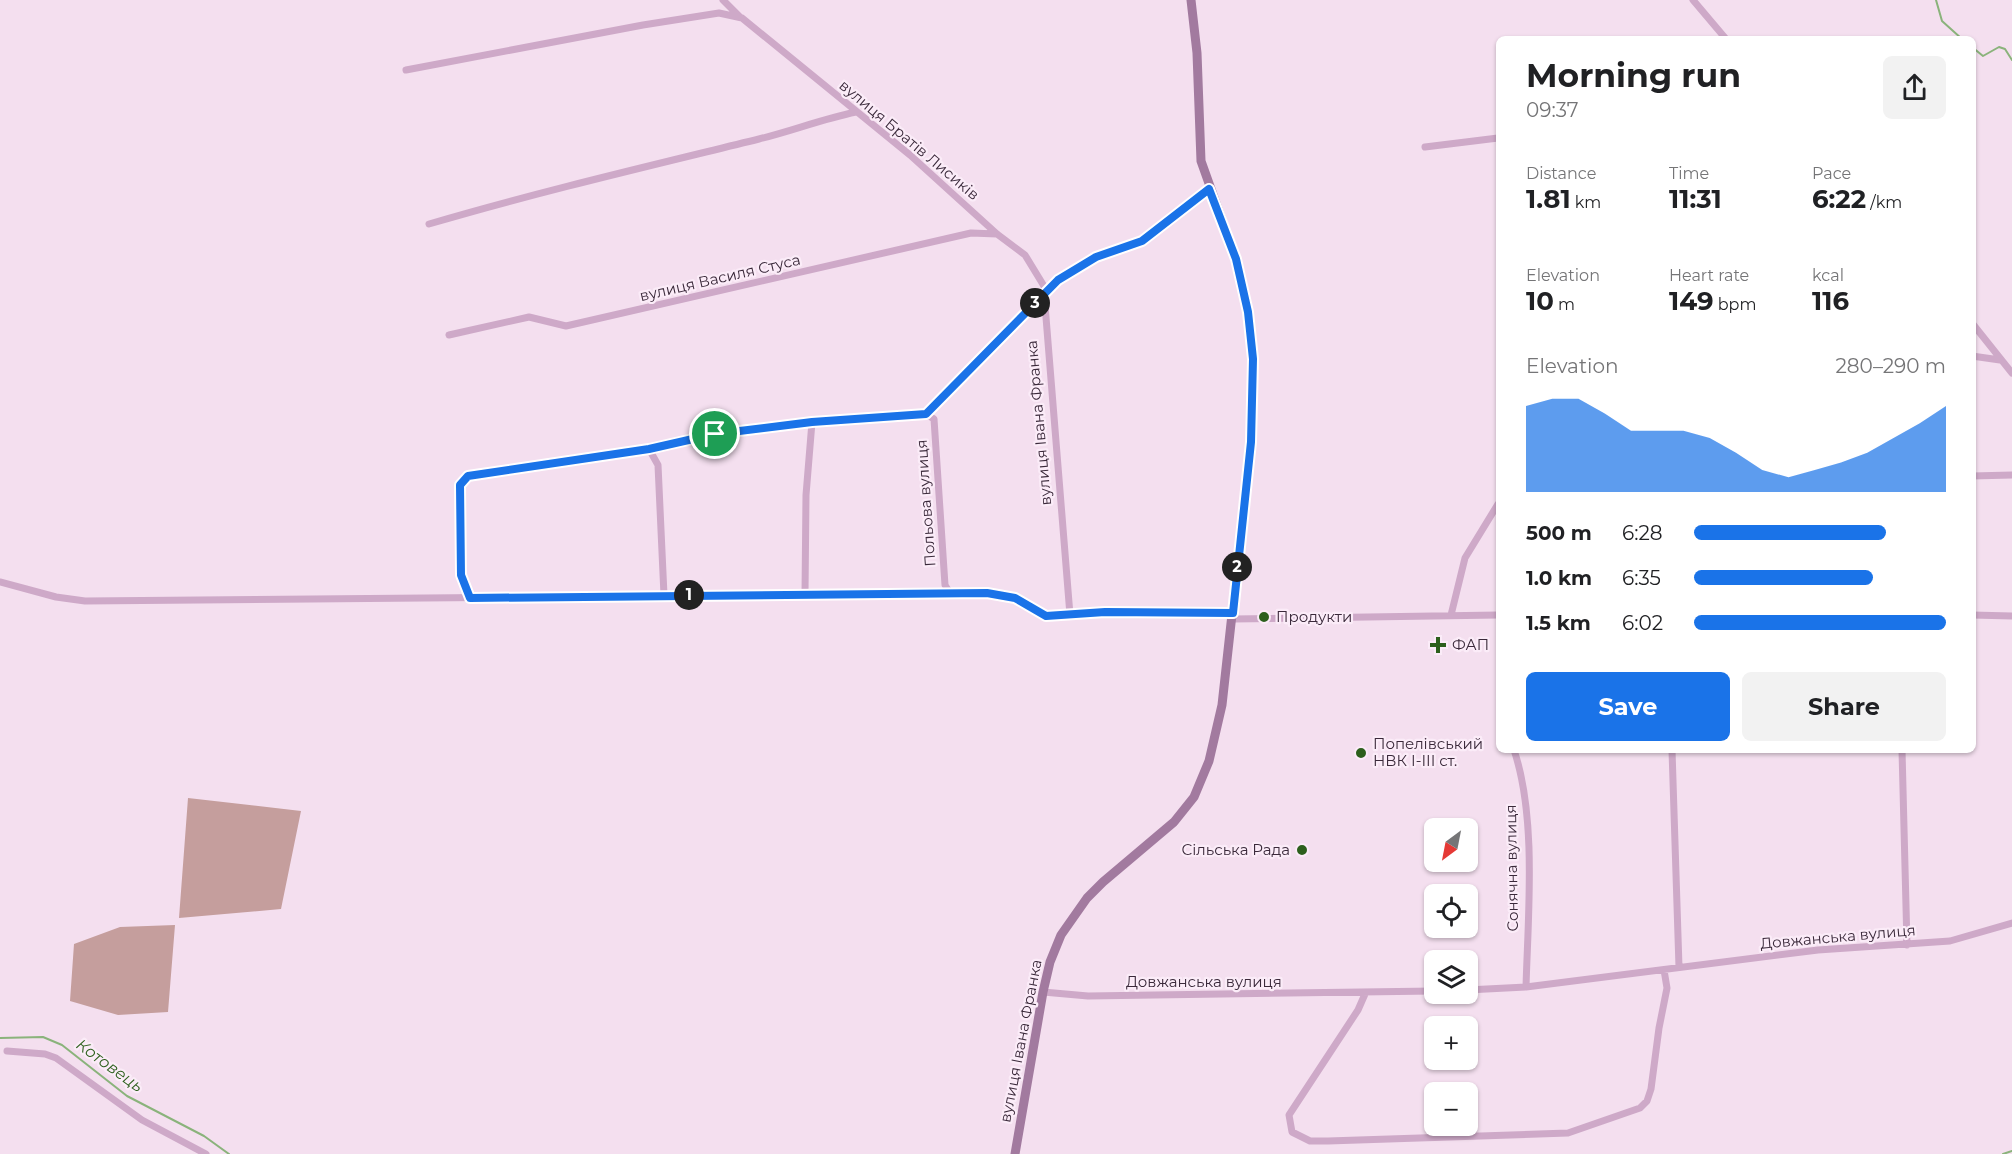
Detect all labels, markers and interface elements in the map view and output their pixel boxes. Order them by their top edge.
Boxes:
text: Morning run [1526,55,1741,95]
button: share [1883,56,1946,119]
street label: вулиця Братів Лисиків [835,75,983,204]
text: 09:37 [1526,98,1578,122]
text: Distance [1526,164,1596,183]
text: Time [1669,164,1709,183]
text: Pace [1812,164,1851,183]
text: 1.81 [1526,183,1571,215]
text: 11:31 [1669,183,1722,215]
text: 6:22 [1812,183,1866,215]
text: km [1571,193,1601,212]
text: /km [1866,193,1902,212]
street label: вулиця Василя Стуса [638,250,802,305]
text: Elevation [1526,266,1600,285]
text: Heart rate [1669,266,1749,285]
text: kcal [1812,266,1844,285]
text: 10 [1526,285,1554,317]
text: 149 [1669,285,1714,317]
text: 116 [1812,285,1849,317]
pin: 3 [1020,288,1050,318]
text: 3 [1030,293,1040,312]
text: m [1554,295,1575,314]
text: bpm [1714,295,1756,314]
street label: вулиця Івана Франка [1022,340,1055,506]
text: Elevation [1526,354,1618,378]
text: 280–290 m [1835,354,1946,378]
pin [689,408,740,459]
icon: arrive [698,417,731,450]
street label: Польова вулиця [912,439,939,567]
text: 500 m [1526,521,1592,545]
text: 6:28 [1622,521,1663,545]
pin: 2 [1222,552,1252,582]
text: 2 [1232,557,1242,576]
text: 1.0 km [1526,566,1592,590]
text: 6:35 [1622,566,1661,590]
pin: 1 [674,580,704,610]
text: 1 [686,585,692,604]
place label: Продукти [1276,607,1352,626]
marker: Продукти [1257,610,1271,624]
text: 1.5 km [1526,611,1591,635]
text: 6:02 [1622,611,1663,635]
place label: ФАП [1452,635,1489,654]
marker: ФАП [1429,636,1447,654]
button: Save [1526,672,1730,741]
button: Share [1742,672,1946,741]
place label: Попелівський НВК І-ІІІ ст. [1373,734,1483,770]
marker: Попелівський НВК І-ІІІ ст. [1354,746,1368,760]
street label: Сонячна вулиця [1501,804,1522,932]
north arrow [1424,818,1478,872]
map controls [1424,818,1478,1136]
place label: Сільська Рада [1181,840,1290,859]
marker: Сільська Рада [1295,843,1309,857]
button: locate [1424,884,1478,938]
street label: Довжанська вулиця [1759,920,1916,953]
button: layers [1424,950,1478,1004]
street label: вулиця Івана Франка [995,958,1046,1124]
street label: Довжанська вулиця [1126,972,1282,991]
button: + [1424,1016,1478,1070]
water label: Котовець [73,1035,147,1096]
button: − [1424,1082,1478,1136]

